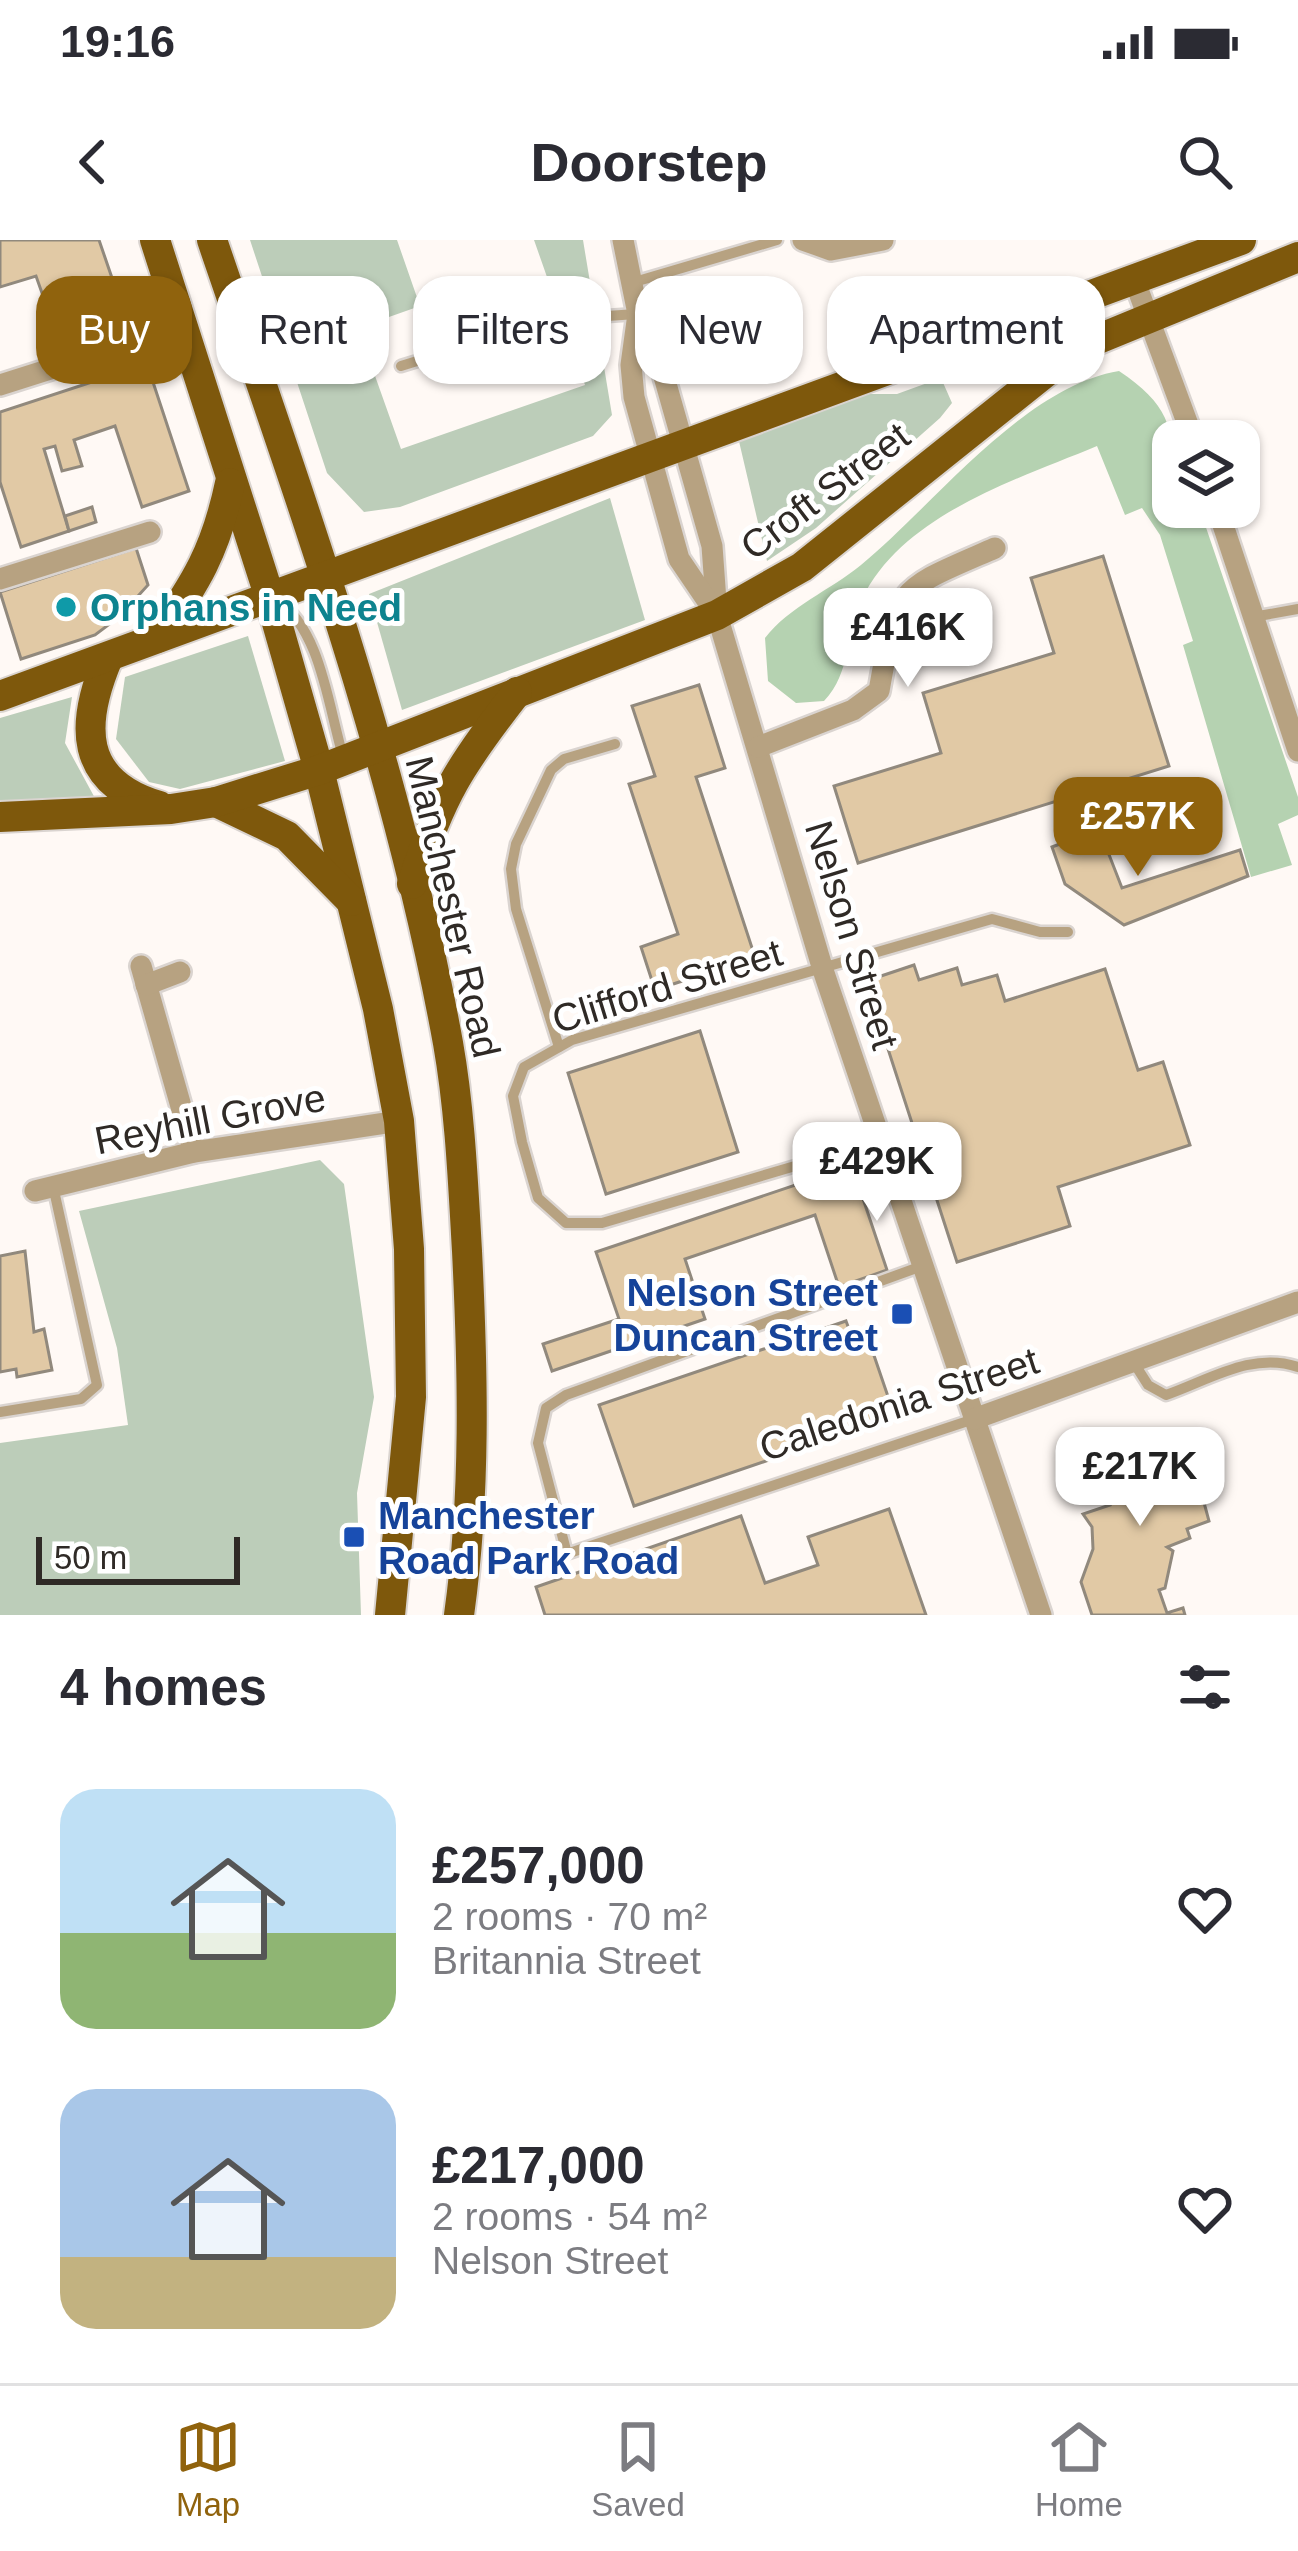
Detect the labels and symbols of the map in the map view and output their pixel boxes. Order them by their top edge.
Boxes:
street label: Croft Street [732,414,918,568]
place label: Orphans in Need [90,586,402,629]
pin: £416K [824,588,992,690]
marker: Orphans in Need [53,594,79,620]
street label: Manchester Road [397,752,509,1062]
pin: £257K [1054,777,1222,879]
street label: Nelson Street [797,816,907,1054]
street label: Clifford Street [547,931,787,1041]
street label: Reyhill Grove [91,1076,329,1162]
pin: £429K [793,1122,961,1224]
place label: Nelson Street Duncan Street [614,1271,878,1359]
marker: Nelson Street Duncan Street [889,1301,915,1327]
street label: Caledonia Street [754,1339,1044,1469]
pin: £217K [1056,1427,1224,1529]
place label: Manchester Road Park Road [378,1494,679,1582]
marker: Manchester Road Park Road [341,1524,367,1550]
scale bar [36,1531,240,1584]

